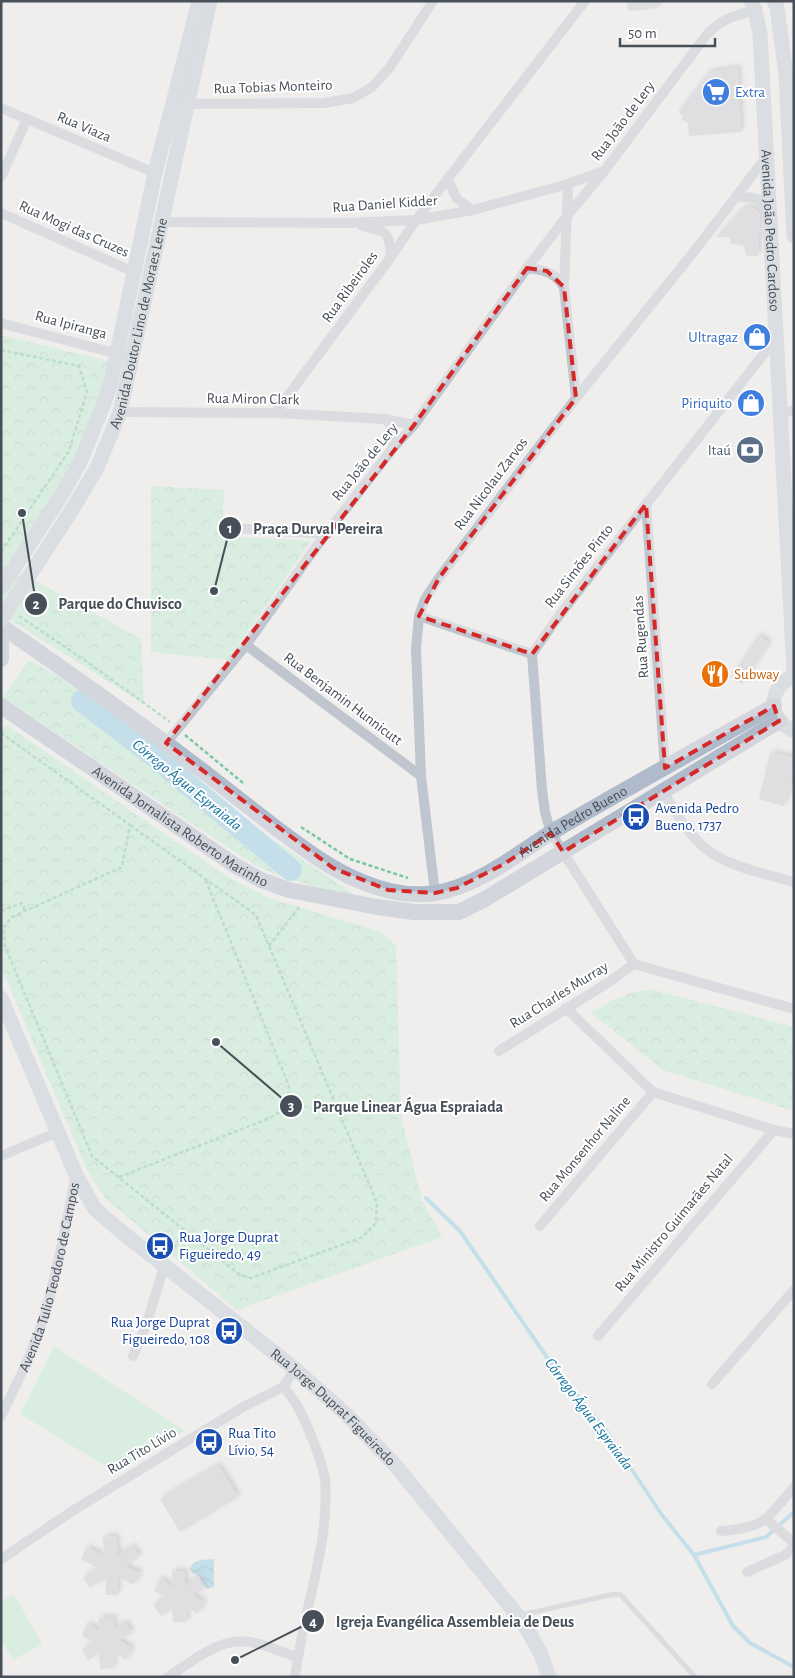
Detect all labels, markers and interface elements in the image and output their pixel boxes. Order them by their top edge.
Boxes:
scale bar [620,15,715,47]
text: 50 m [628,26,657,41]
street label: Rua Tobias Monteiro [213,77,333,97]
supermarket icon: Extra [701,77,731,107]
street label: Rua João de Lery [588,78,658,163]
place label: Extra [735,85,765,100]
street label: Rua Viaza [55,109,113,145]
street label: Avenida João Pedro Cardoso [759,149,782,312]
street label: Rua Daniel Kidder [332,193,438,215]
street label: Rua Mogi das Cruzes [17,198,131,260]
street label: Avenida Doutor Lino de Moraes Leme [106,217,170,431]
street label: Rua Ribeiroles [319,249,381,325]
street label: Rua Ipiranga [33,308,109,342]
shop icon: Ultragaz [742,322,772,352]
place label: Ultragaz [688,330,738,345]
shop icon: Piriquito [736,388,766,418]
street label: Rua Miron Clark [206,391,300,407]
place label: Piriquito [681,396,732,411]
street label: Rua João de Lery [329,420,401,504]
street label: Rua Nicolau Zarvos [451,435,531,533]
bank icon: Itaú [735,435,765,465]
place label: Itaú [708,443,731,458]
callout: Praça Durval Pereira [218,513,393,544]
text: 1 [227,521,233,536]
text: Praça Durval Pereira [253,521,383,537]
street label: Rua Simões Pinto [542,522,616,610]
callout: Parque do Chuvisco [23,588,192,619]
street label: Rua Rugendas [631,595,651,679]
text: Parque do Chuvisco [58,596,182,612]
text: 2 [32,597,40,612]
street label: Rua Benjamin Hunnicutt [281,650,405,748]
restaurant icon: Subway [700,659,730,689]
place label: Subway [734,667,780,682]
water label: Córrego Água Espraiada [129,735,246,835]
street label: Avenida Jornalista Roberto Marinho [90,763,270,889]
street label: Avenida Pedro Bueno [515,783,630,860]
place label: Avenida Pedro Bueno, 1737 [655,801,739,833]
bus stop icon: Avenida Pedro Bueno, 1737 [621,802,651,832]
street label: Rua Charles Murray [507,958,611,1031]
callout: Parque Linear Água Espraiada [278,1090,514,1121]
street label: Rua Monsenhor Naline [537,1093,634,1205]
text: Parque Linear Água Espraiada [313,1096,504,1115]
text: 3 [288,1099,294,1114]
street label: Rua Ministro Guimarães Natal [612,1151,736,1295]
street label: Avenida Tulio Teodoro de Campos [16,1181,82,1374]
place label: Rua Jorge Duprat Figueiredo, 49 [179,1230,279,1262]
bus stop icon: Rua Jorge Duprat Figueiredo, 49 [145,1231,175,1261]
place label: Rua Jorge Duprat Figueiredo, 108 [111,1315,210,1347]
bus stop icon: Rua Jorge Duprat Figueiredo, 108 [214,1316,244,1346]
street label: Rua Jorge Duprat Figueiredo [268,1345,399,1468]
water label: Córrego Água Espraiada [541,1354,638,1474]
street label: Rua Tito Lívio [105,1425,179,1477]
place label: Rua Tito Lívio, 54 [228,1426,276,1458]
bus stop icon: Rua Tito Lívio, 54 [194,1427,224,1457]
callout: Igreja Evangélica Assembleia de Deus [300,1606,584,1637]
text: Igreja Evangélica Assembleia de Deus [336,1614,574,1631]
text: 4 [309,1615,317,1630]

